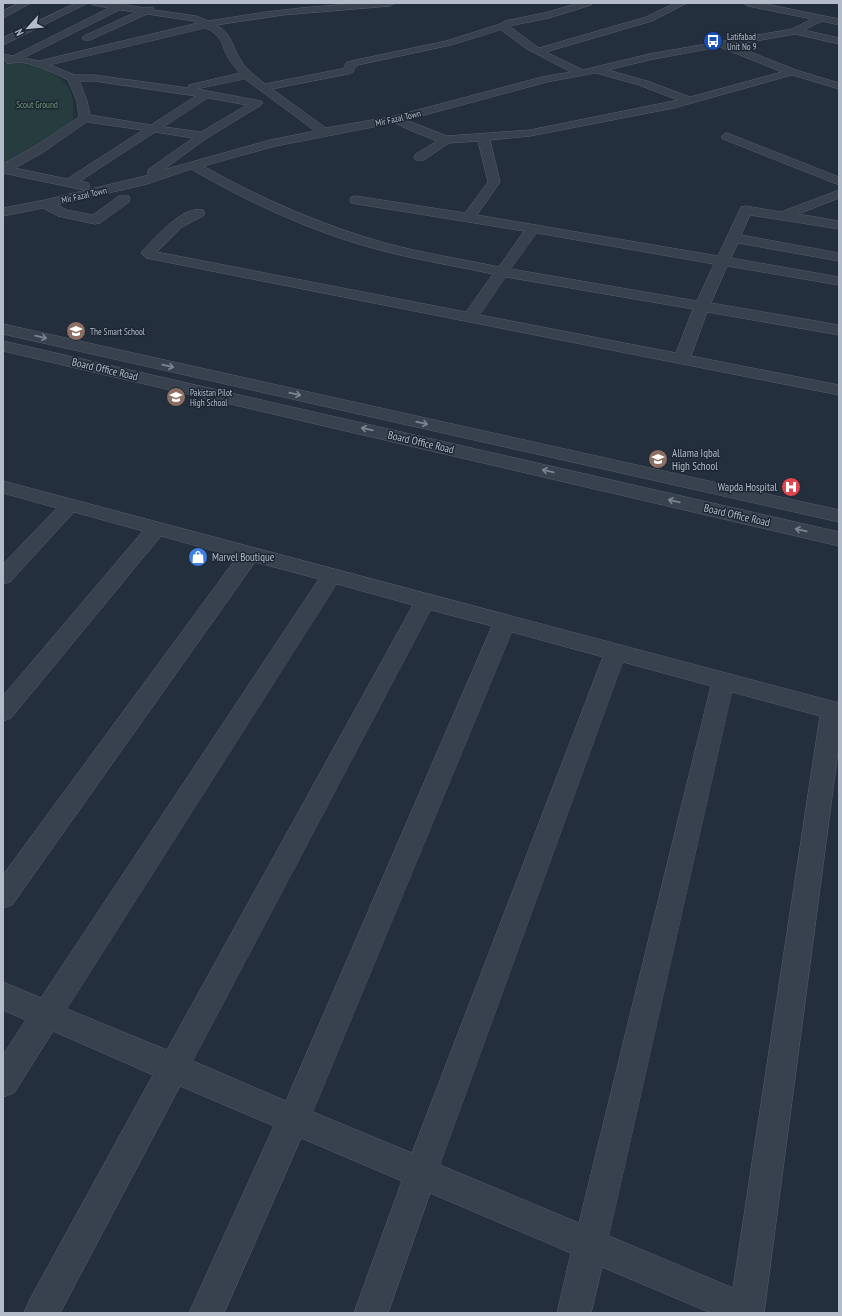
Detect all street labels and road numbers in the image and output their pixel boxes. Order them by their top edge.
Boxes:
street label: Mir Fazal Town [374,107,422,129]
street label: Mir Fazal Town [60,184,108,206]
street label: Board Office Road [71,355,140,383]
street label: Board Office Road [387,428,456,456]
street label: Board Office Road [703,501,772,529]

